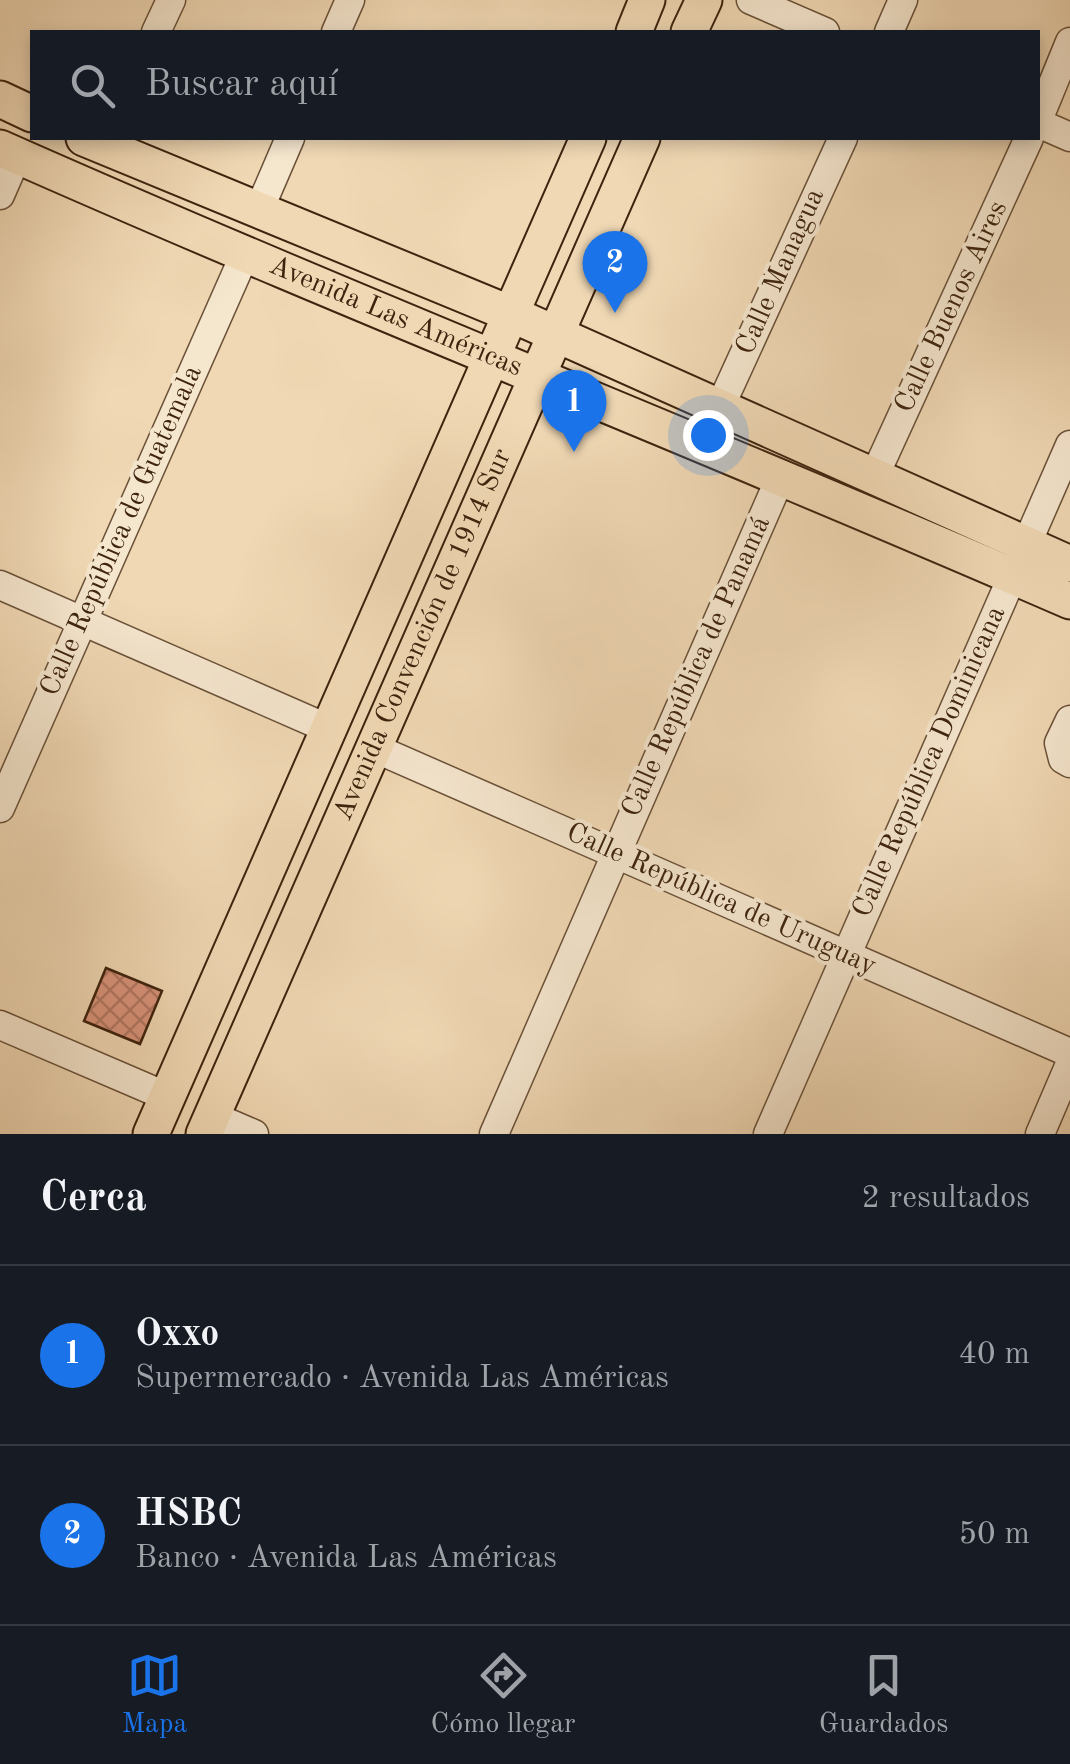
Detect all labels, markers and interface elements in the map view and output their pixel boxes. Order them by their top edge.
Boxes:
search box [30,30,1040,140]
icon: search [65,58,120,113]
text: Buscar aquí [145,66,338,104]
street label: Calle Managua [732,185,830,359]
street label: Calle Buenos Aires [891,197,1013,417]
pin: 2 [582,230,648,313]
street label: Avenida Las Américas [265,252,526,382]
street label: Calle República de Guatemala [36,361,208,700]
pin: 1 [542,370,606,452]
your location [683,410,734,461]
street label: Avenida Convención de 1914 Sur [329,445,517,825]
street label: Calle República de Panamá [618,512,776,822]
street label: Calle República Dominicana [849,602,1011,922]
street label: Calle República de Uruguay [562,819,880,981]
text: Cerca [40,1178,147,1220]
text: 2 resultados [862,1183,1030,1215]
text: Oxxo [135,1316,220,1354]
text: 1 [63,1339,82,1371]
text: 40 m [959,1339,1030,1371]
text: Supermercado · Avenida Las Américas [135,1363,669,1395]
text: HSBC [135,1496,242,1534]
text: 2 [63,1519,82,1551]
text: 50 m [959,1519,1030,1551]
text: Banco · Avenida Las Américas [135,1543,557,1575]
tab: Mapa [122,1648,187,1743]
tab: Cómo llegar [431,1648,576,1743]
tab: Guardados [819,1648,948,1743]

